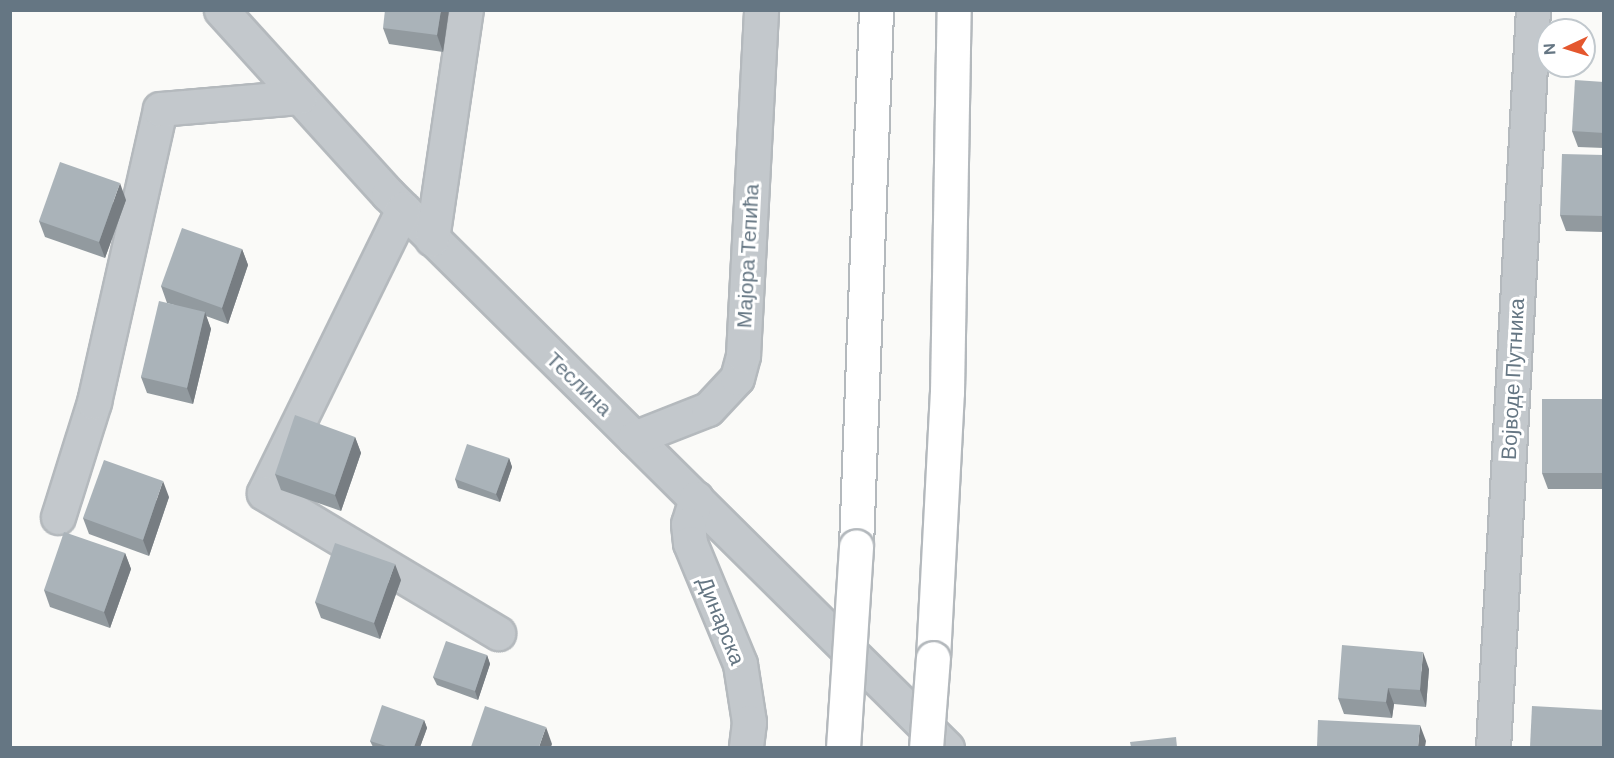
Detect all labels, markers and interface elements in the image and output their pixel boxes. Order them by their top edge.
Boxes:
north arrow [1536,18,1596,78]
text: N [1539,43,1560,56]
street label: Мајора Тепића [732,183,764,329]
street label: Војводе Путника [1496,298,1530,460]
street label: Теслина [541,347,617,421]
street label: Динарска [692,573,750,669]

